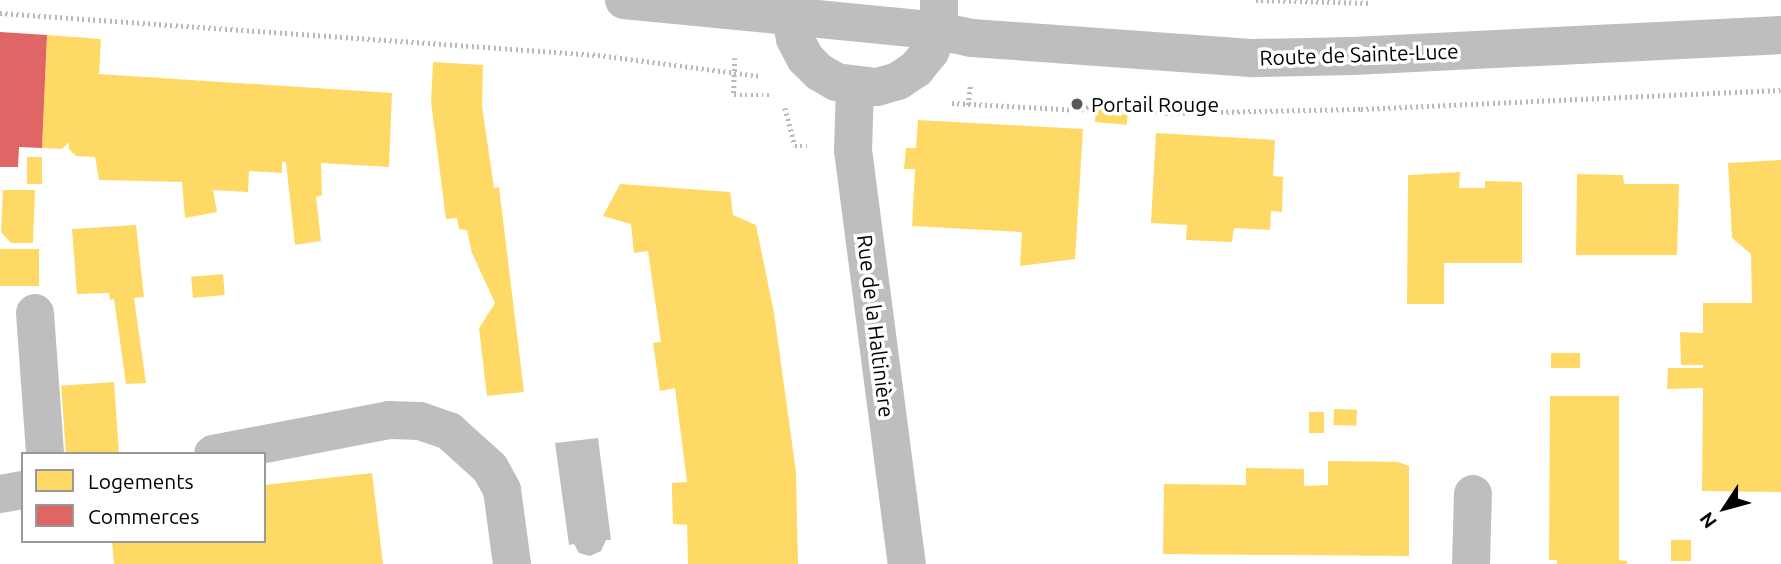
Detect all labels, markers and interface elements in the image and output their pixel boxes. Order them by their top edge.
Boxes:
street label: Route de Sainte-Luce [1259,38,1459,70]
place label: Portail Rouge [1091,91,1219,117]
marker: Portail Rouge [1069,96,1085,112]
street label: Rue de la Haltinière [852,233,900,419]
legend [21,452,266,543]
text: Logements [88,469,194,493]
north arrow [1690,473,1760,543]
text: Commerces [88,504,199,528]
text: N [1695,508,1721,533]

